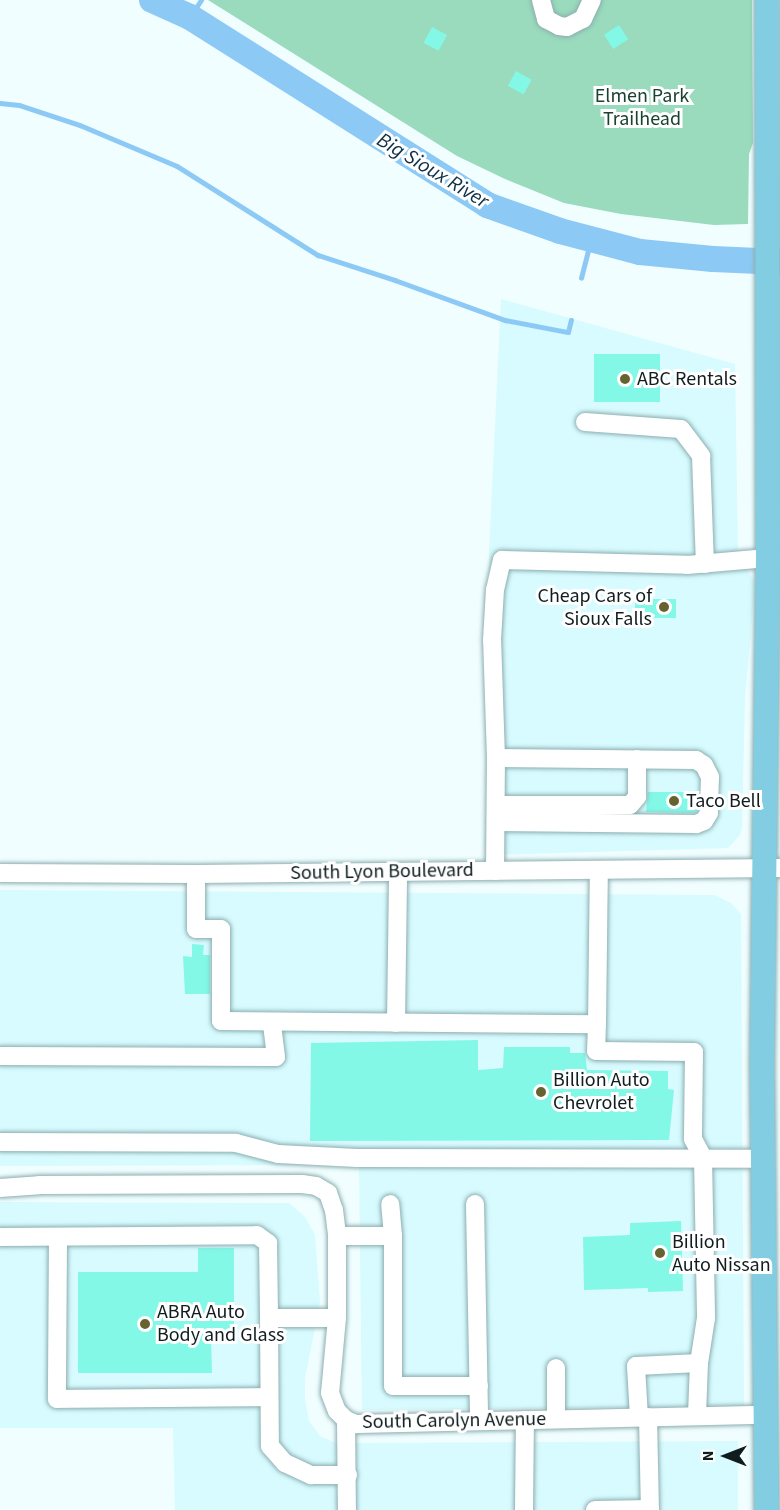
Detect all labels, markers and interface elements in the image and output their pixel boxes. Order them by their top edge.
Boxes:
park label: Elmen Park Trailhead [595,84,689,131]
water label: Big Sioux River [372,127,494,213]
place label: ABC Rentals [637,367,737,391]
marker: ABC Rentals [618,372,632,386]
place label: Cheap Cars of Sioux Falls [537,584,652,631]
marker: Cheap Cars of Sioux Falls [657,600,671,614]
place label: Taco Bell [686,789,761,813]
marker: Taco Bell [667,794,681,808]
street label: South Lyon Boulevard [290,858,474,886]
place label: Billion Auto Chevrolet [553,1068,650,1115]
marker: Billion Auto Chevrolet [534,1085,548,1099]
place label: Billion Auto Nissan [672,1230,771,1277]
marker: Billion Auto Nissan [653,1246,667,1260]
place label: ABRA Auto Body and Glass [157,1300,284,1347]
marker: ABRA Auto Body and Glass [138,1317,152,1331]
street label: South Carolyn Avenue [362,1407,546,1435]
north arrow [696,1426,756,1486]
text: N [697,1451,719,1461]

